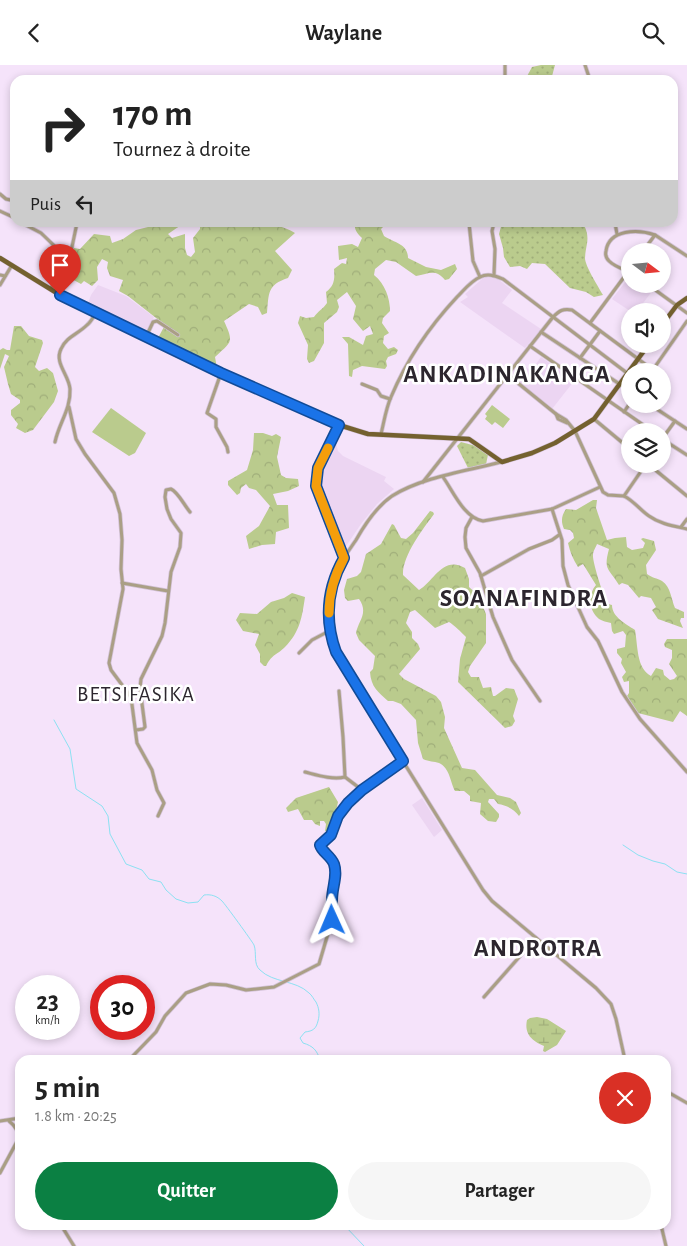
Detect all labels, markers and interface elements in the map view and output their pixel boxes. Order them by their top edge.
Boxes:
icon: back [20,19,48,47]
icon: search [639,19,667,47]
text: Waylane [305,22,382,44]
icon: right [30,95,95,160]
text: 170 m [113,97,193,132]
text: Tournez à droite [113,138,251,160]
icon: left [71,190,99,218]
text: Puis [30,195,61,214]
north arrow [621,243,671,293]
map controls [621,243,671,473]
pin [39,244,81,295]
icon: arrive [46,251,74,279]
button: sound [621,303,671,353]
district label: ANKADINAKANGA [403,362,611,387]
button: search [621,363,671,413]
button: layers [621,423,671,473]
district label: SOANAFINDRA [440,586,608,611]
district label: BETSIFASIKA [77,684,195,705]
position arrow [305,893,357,945]
district label: ANDROTRA [474,936,602,961]
speed limit sign: 30 [90,975,155,1040]
text: 23 [36,989,59,1014]
text: km/h [35,1014,60,1026]
button: close [599,1072,651,1124]
text: 5 min [35,1073,100,1103]
text: 1.8 km · 20:25 [35,1108,117,1124]
button: Quitter [35,1162,338,1220]
button: Partager [348,1162,651,1220]

